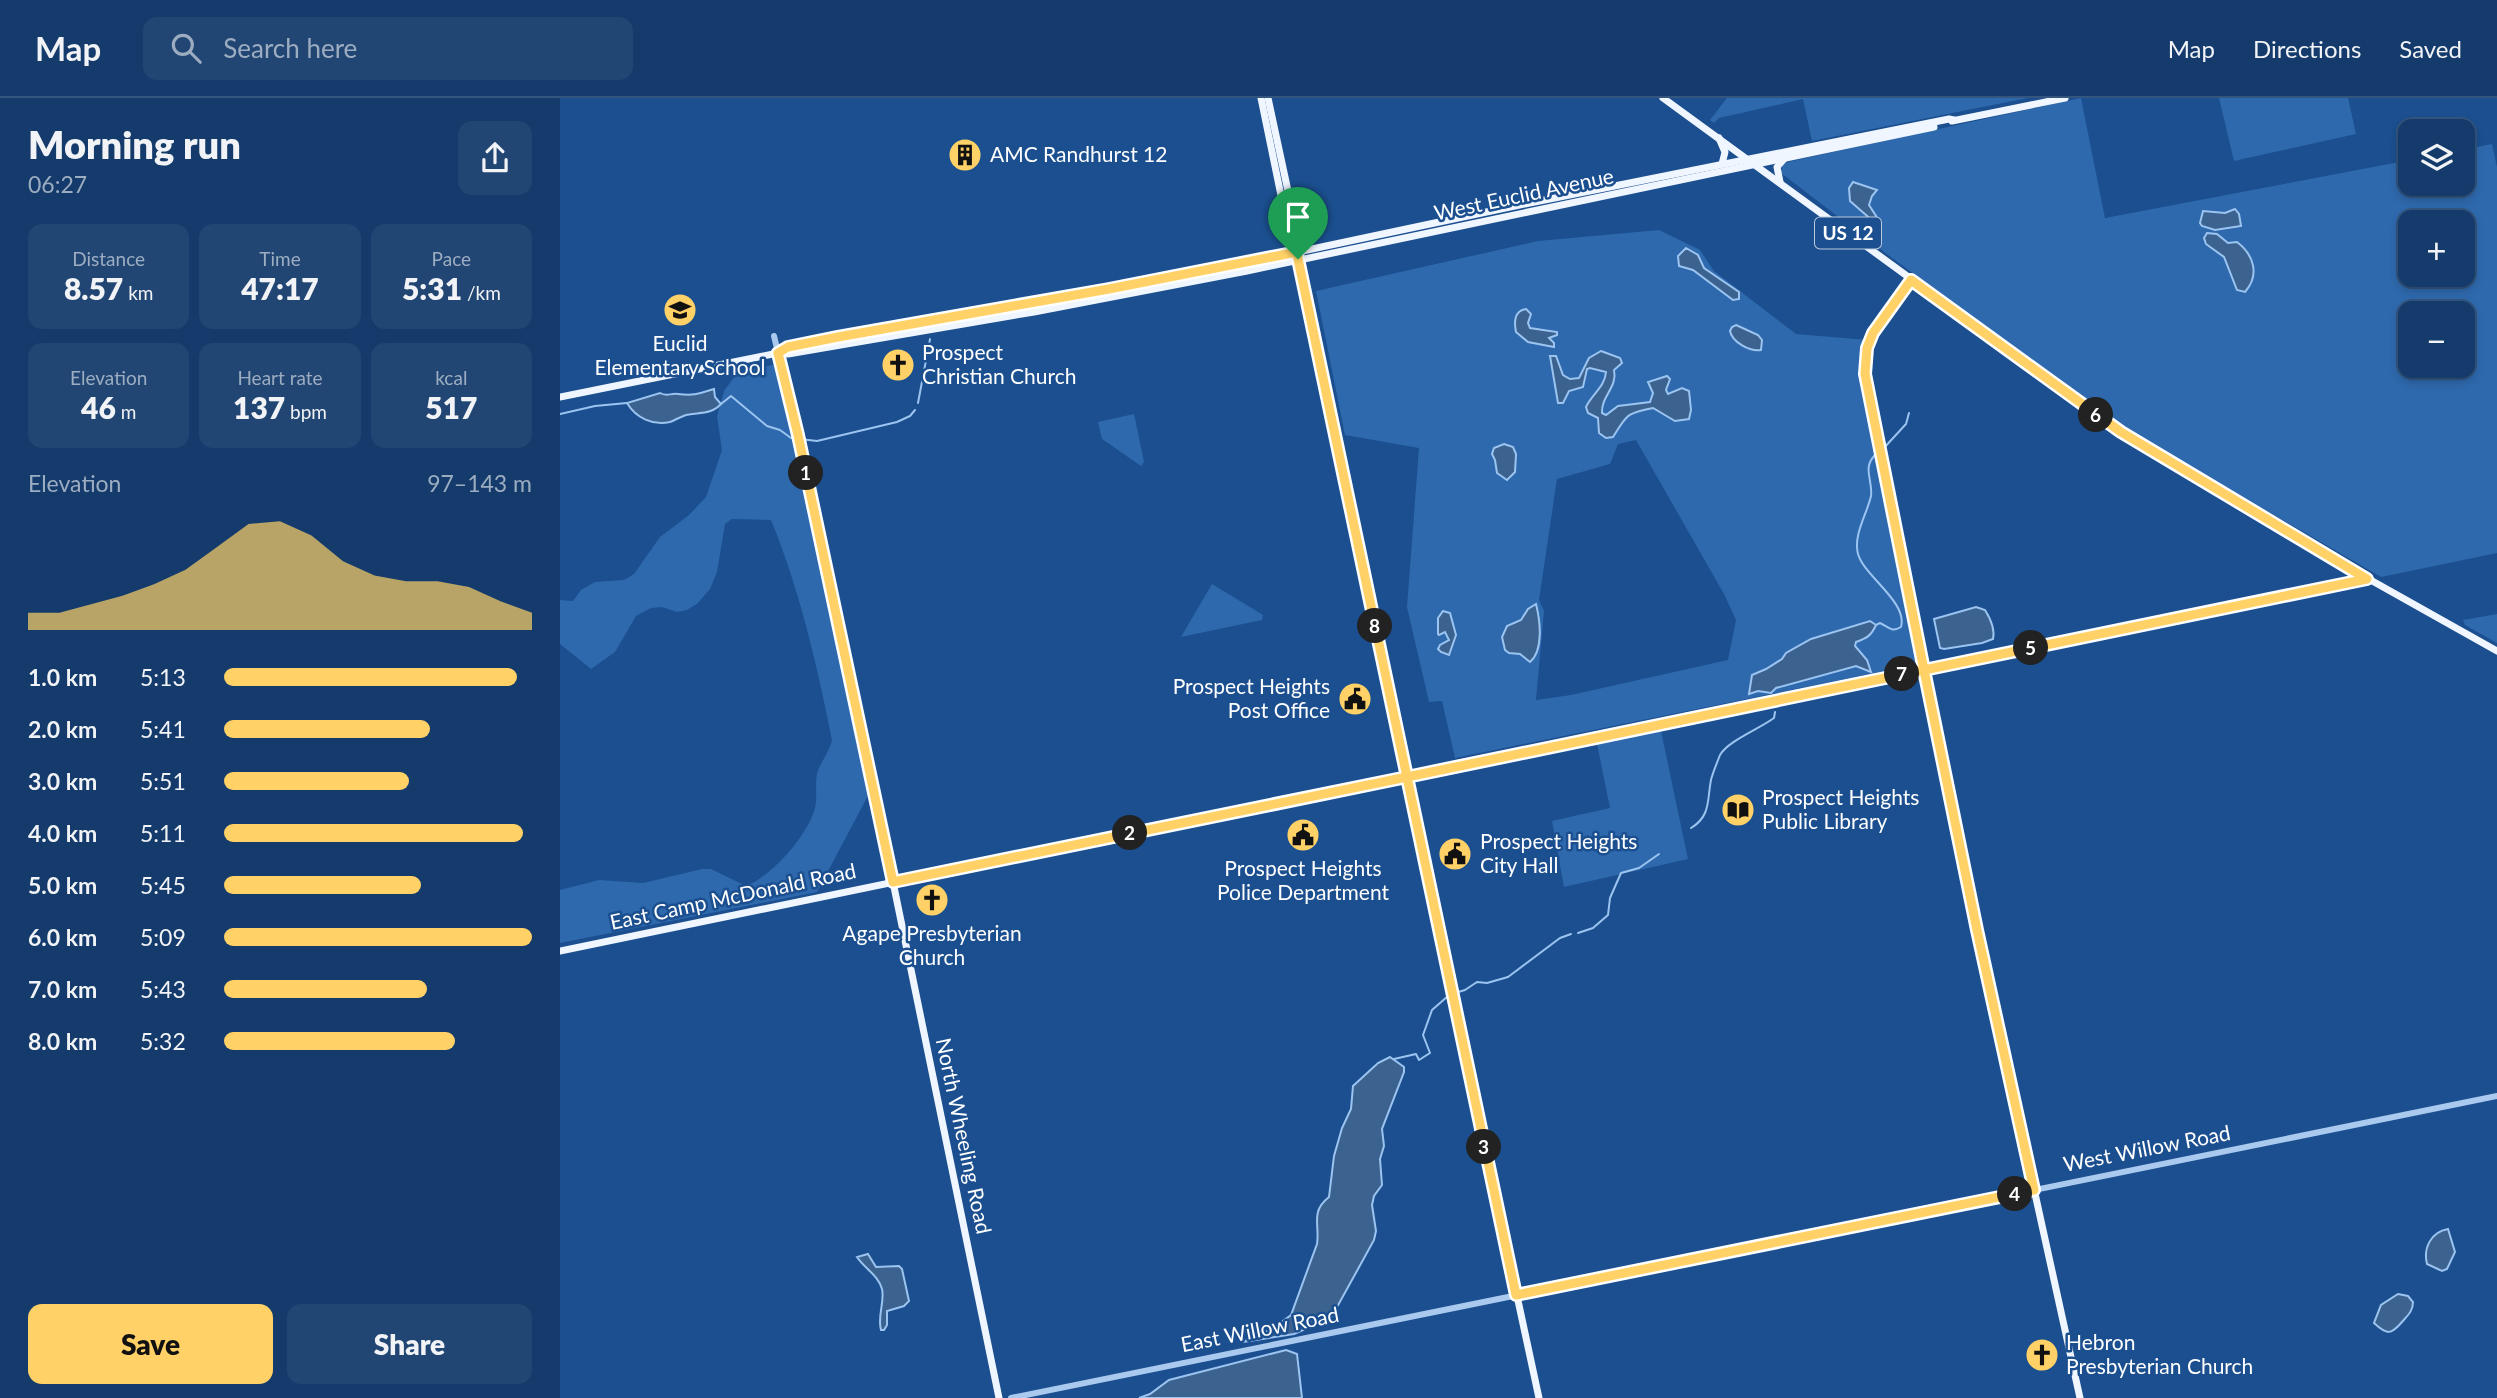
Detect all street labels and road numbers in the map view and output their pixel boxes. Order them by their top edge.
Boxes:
street label: West Euclid Avenue [1432,162,1616,225]
road number: US 12 [1815,217,1881,248]
street label: East Camp McDonald Road [607,857,858,934]
street label: North Wheeling Road [931,1035,997,1236]
street label: West Willow Road [2061,1119,2232,1176]
street label: East Willow Road [1179,1301,1341,1356]

